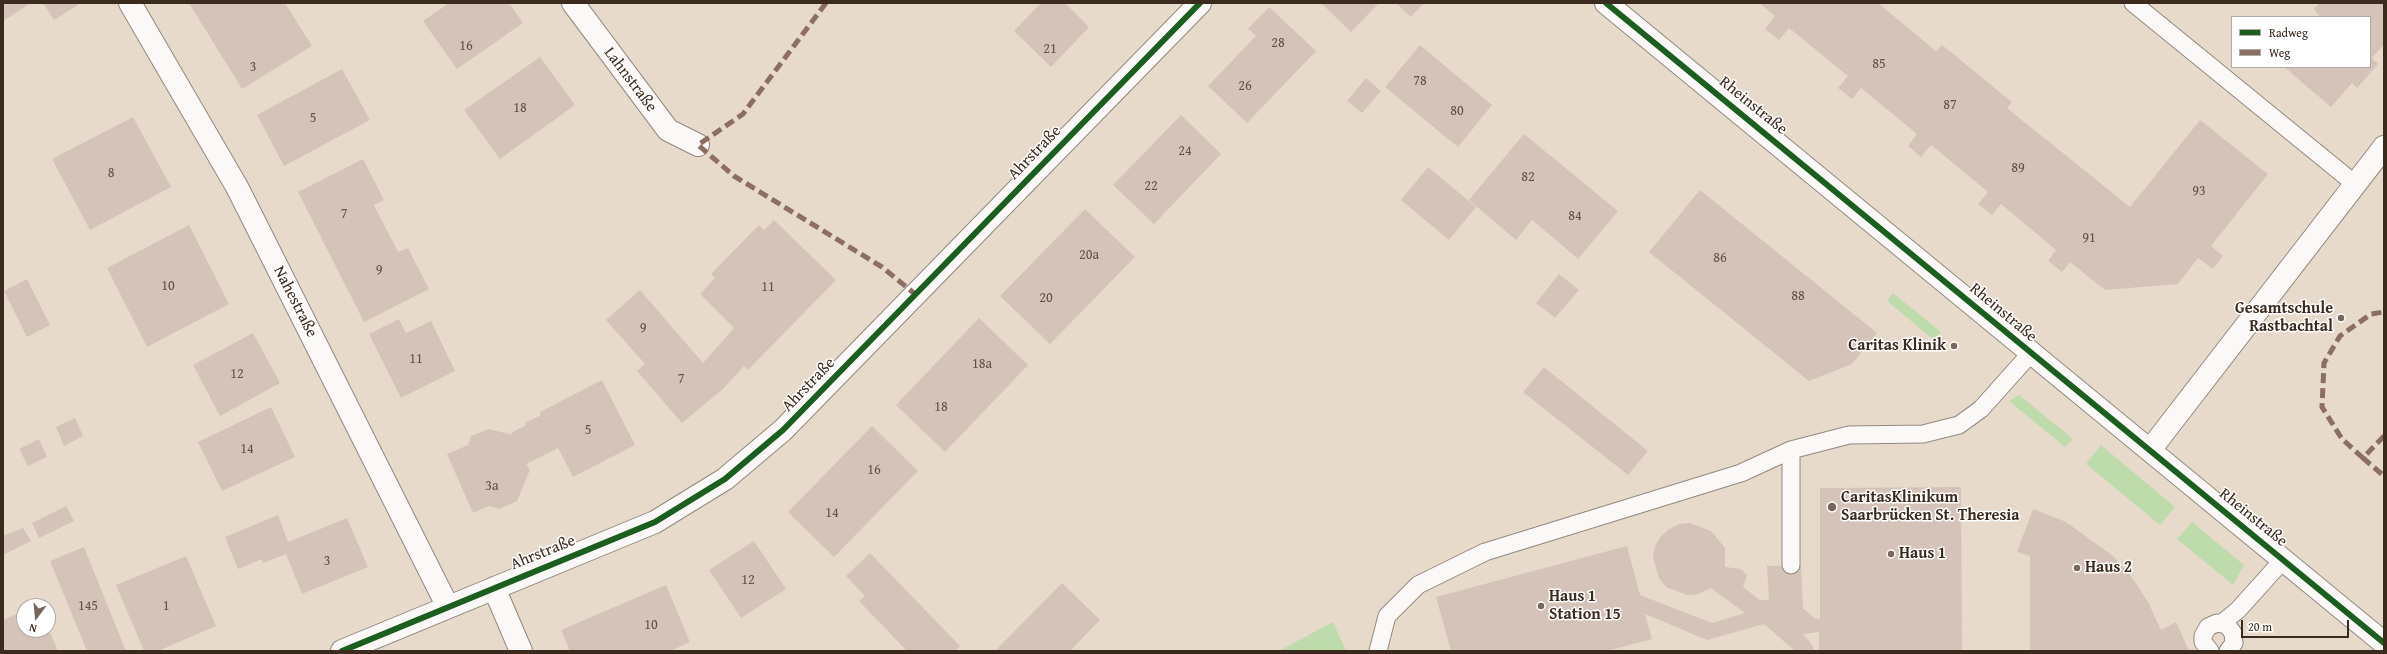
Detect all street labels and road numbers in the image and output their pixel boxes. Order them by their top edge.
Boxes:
street label: Lahnstraße [599,44,661,116]
street label: Rheinstraße [1715,73,1791,139]
street label: Ahrstraße [1004,122,1066,184]
street label: Nahestraße [269,263,321,341]
street label: Rheinstraße [1965,279,2041,347]
street label: Ahrstraße [778,354,840,416]
street label: Rheinstraße [2215,485,2291,551]
street label: Ahrstraße [508,531,578,575]

